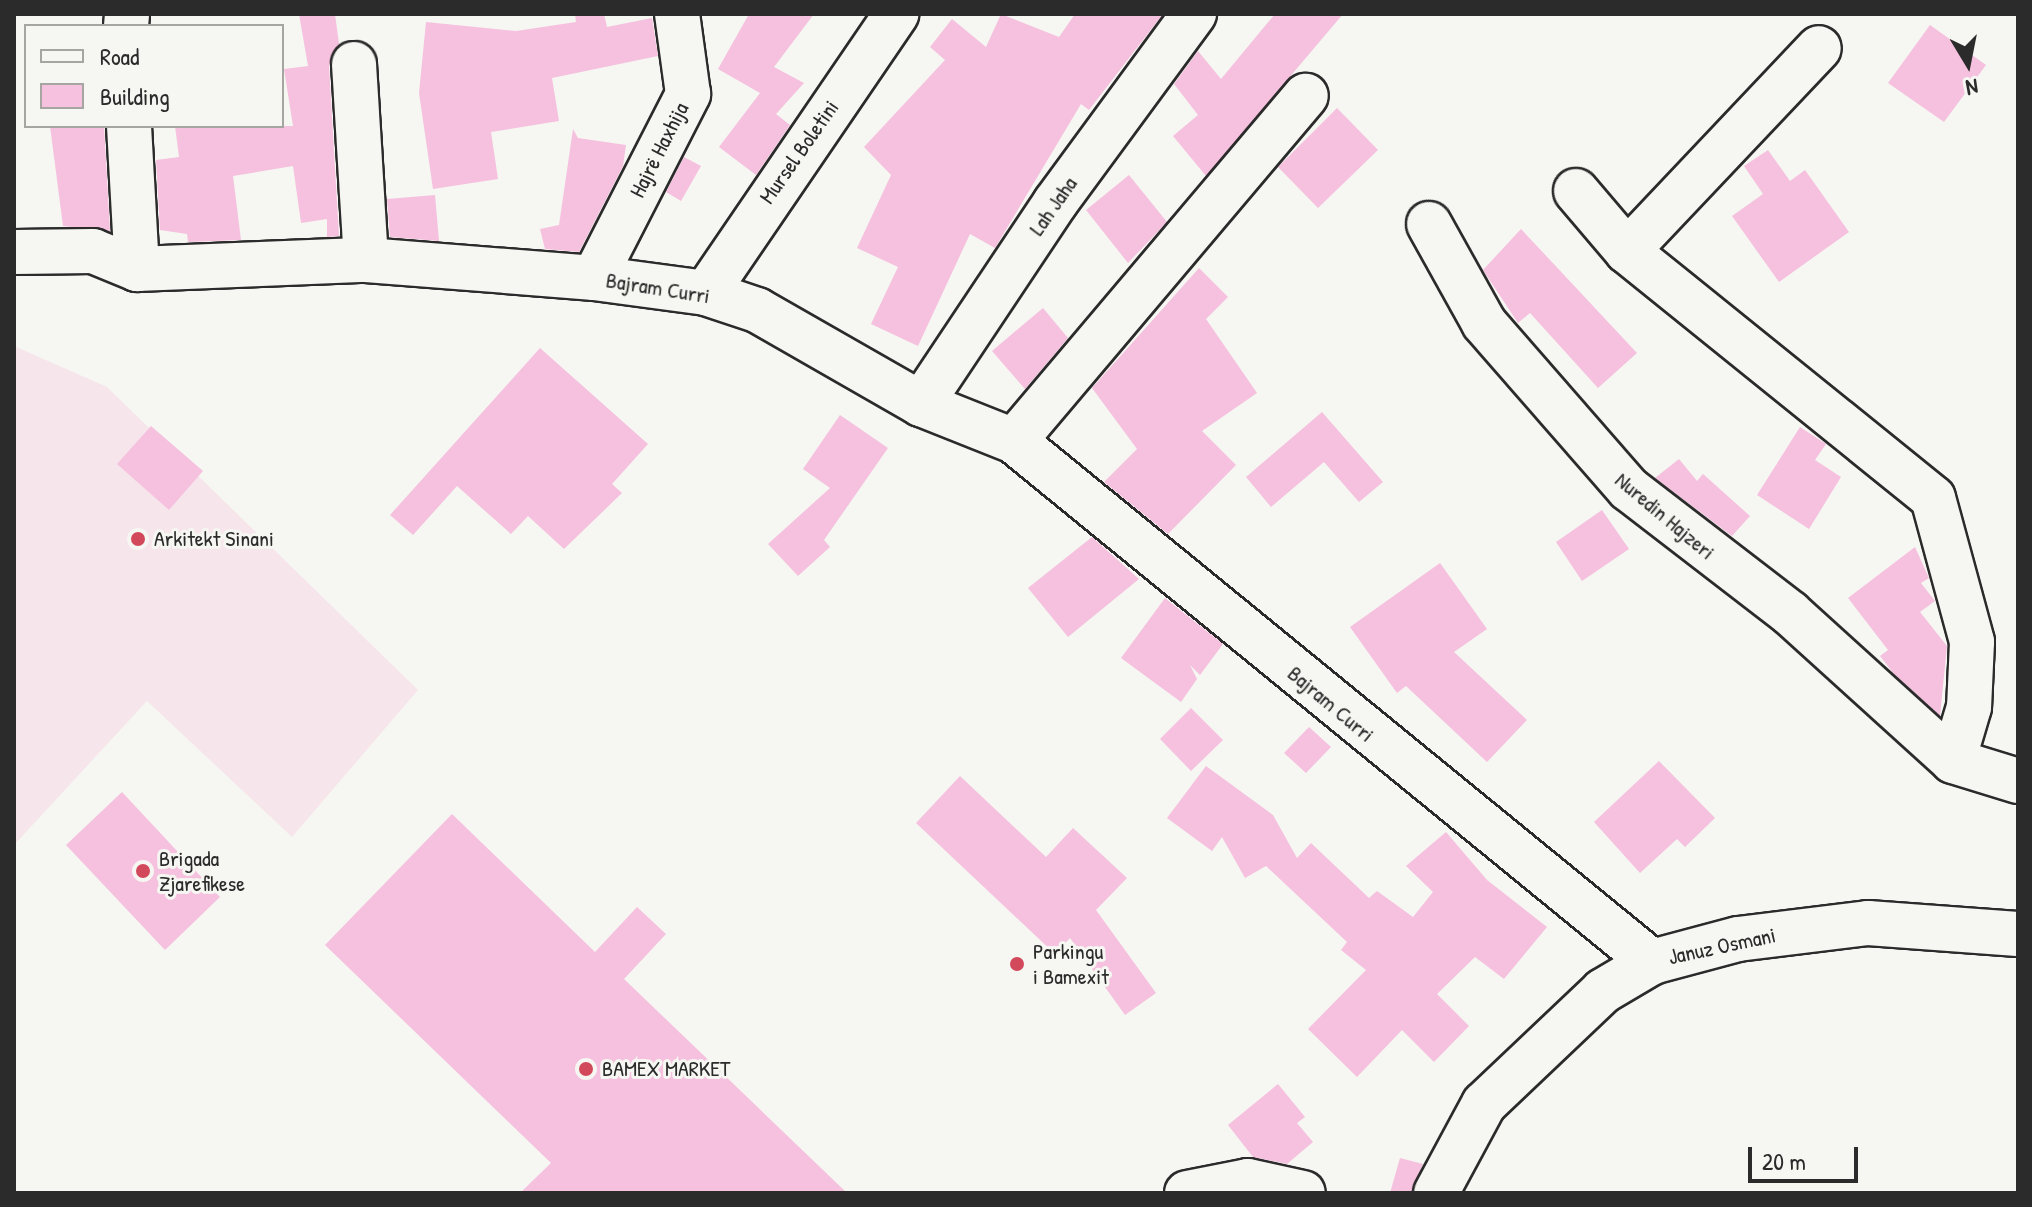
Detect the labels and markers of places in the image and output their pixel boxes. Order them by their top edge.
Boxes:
place label: Arkitekt Sinani [154,526,274,552]
marker: Arkitekt Sinani [129,530,147,548]
place label: Brigada Zjarefikese [159,845,245,896]
marker: Brigada Zjarefikese [134,862,152,880]
place label: Parkingu i Bamexit [1033,938,1109,990]
marker: Parkingu i Bamexit [1008,955,1026,973]
place label: BAMEX MARKET [602,1056,730,1082]
marker: BAMEX MARKET [577,1060,595,1078]

